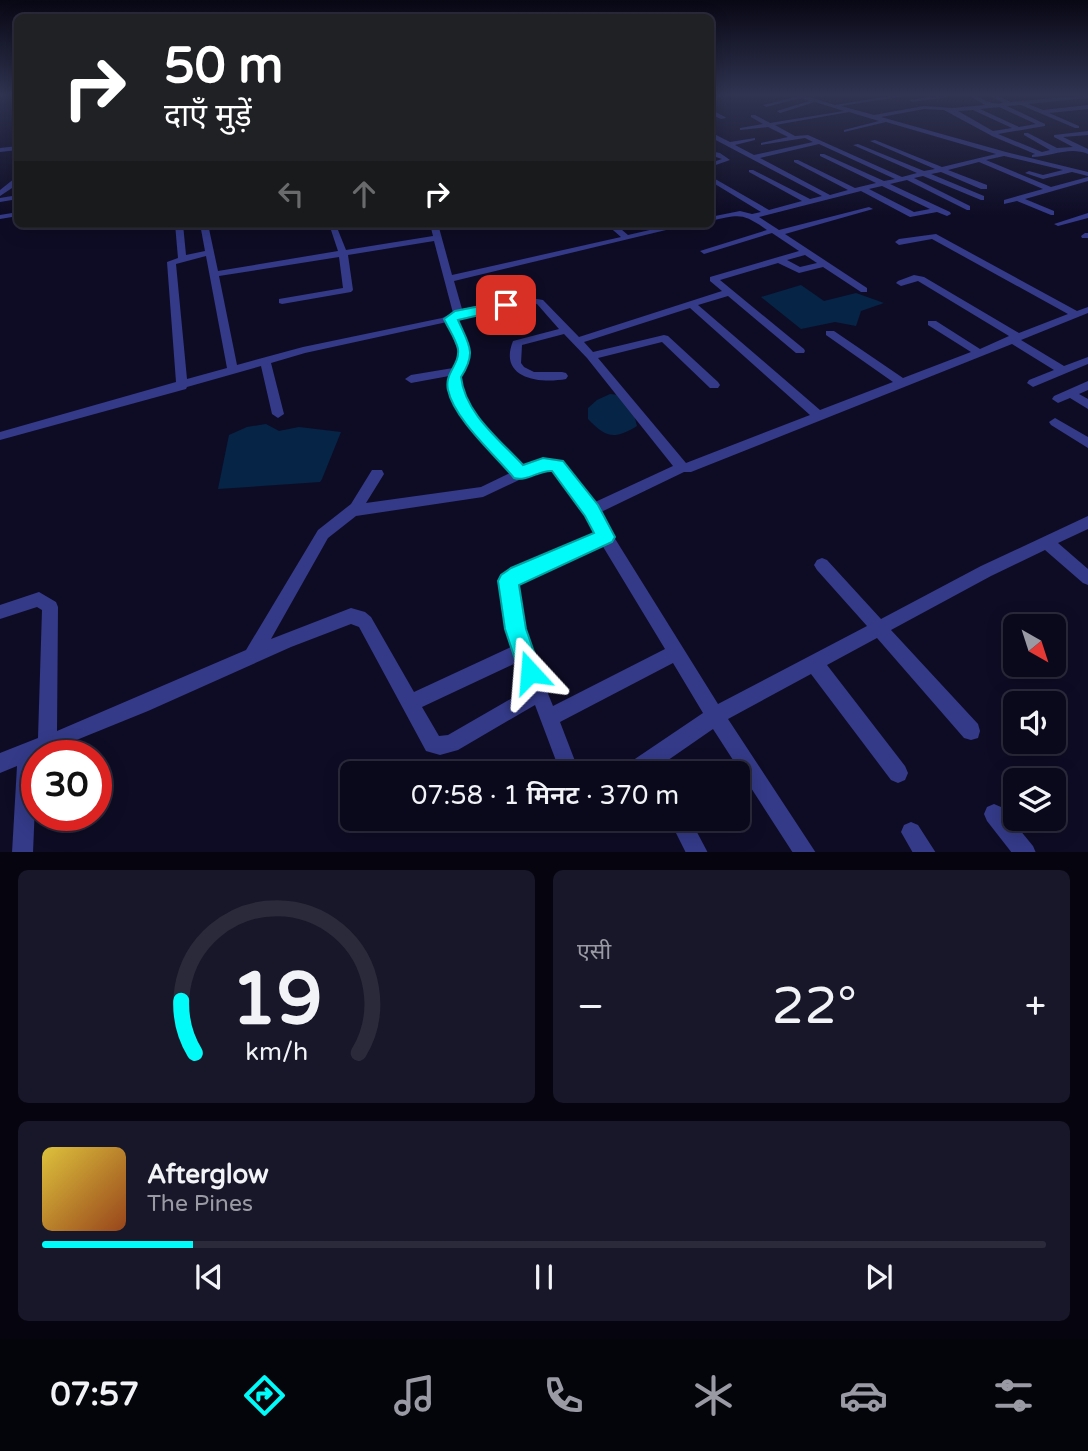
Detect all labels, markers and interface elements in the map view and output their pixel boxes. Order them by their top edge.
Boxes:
text: 50 m [164,37,283,96]
icon: right [49,42,140,133]
text: दाएँ मुड़ें [164,97,252,135]
icon: left [272,175,310,213]
icon: ahead [345,175,383,213]
icon: right [418,175,456,213]
pin [476,275,536,335]
icon: arrive [487,286,525,324]
north arrow [1003,614,1066,677]
map controls [1003,614,1066,831]
position arrow [493,635,567,709]
button: sound [1003,691,1066,754]
speed limit sign: 30 [21,740,112,831]
button: layers [1003,768,1066,831]
text: 07:58 · 1 मिनट · 370 m [411,780,679,811]
text: एसी [577,938,611,966]
text: 19 [231,956,322,1044]
text: 22° [772,975,857,1038]
text: − [577,984,604,1030]
text: + [1025,984,1046,1030]
text: km/h [245,1036,308,1066]
text: Afterglow [147,1159,269,1190]
text: The Pines [147,1190,253,1218]
icon: previous [190,1258,228,1296]
icon: pause [525,1258,563,1296]
icon: next [860,1258,898,1296]
icon: directions [240,1371,289,1420]
icon: music [390,1371,439,1420]
icon: phone [539,1371,588,1420]
icon: climate [689,1371,738,1420]
icon: car [839,1371,888,1420]
icon: filters [989,1371,1038,1420]
text: 07:57 [50,1376,139,1414]

